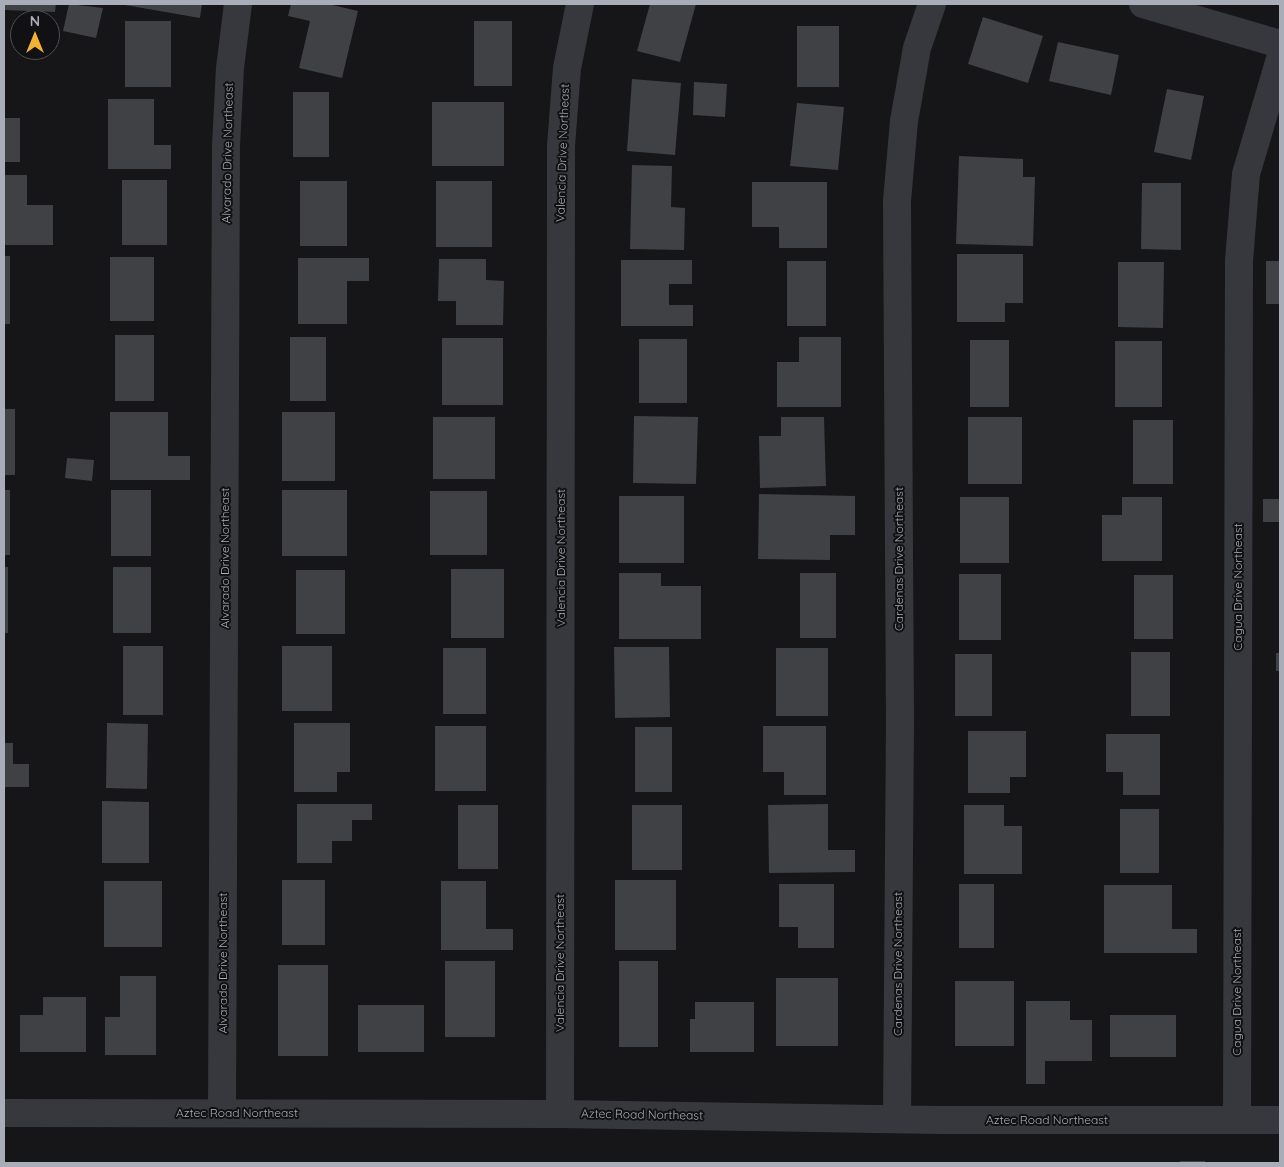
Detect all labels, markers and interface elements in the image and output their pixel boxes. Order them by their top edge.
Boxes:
north arrow [10,10,60,60]
text: N [30,12,40,30]
street label: Alvarado Drive Northeast [220,82,236,224]
street label: Valencia Drive Northeast [553,84,573,222]
street label: Cardenas Drive Northeast [892,487,906,631]
street label: Alvarado Drive Northeast [218,488,232,628]
street label: Valencia Drive Northeast [554,489,568,627]
street label: Cagua Drive Northeast [1231,523,1245,651]
street label: Cardenas Drive Northeast [891,892,905,1036]
street label: Alvarado Drive Northeast [216,893,230,1033]
street label: Valencia Drive Northeast [553,894,567,1032]
street label: Cagua Drive Northeast [1230,928,1244,1056]
street label: Aztec Road Northeast [176,1106,298,1120]
street label: Aztec Road Northeast [581,1107,703,1123]
street label: Aztec Road Northeast [986,1113,1108,1127]

